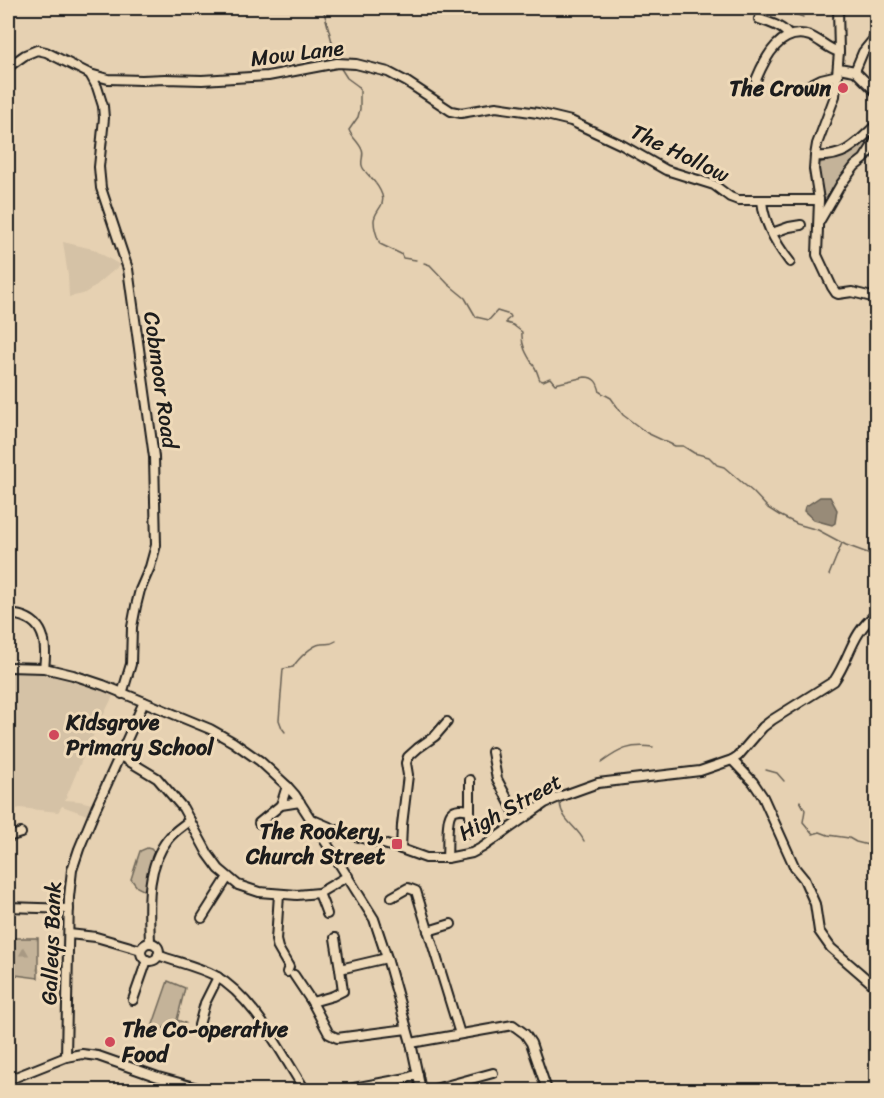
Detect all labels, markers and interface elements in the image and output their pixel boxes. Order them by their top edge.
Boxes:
street label: Mow Lane [248,28,346,78]
place label: The Crown [729,69,831,108]
marker: The Crown [836,81,850,95]
street label: The Hollow [624,112,737,194]
street label: Cobmoor Road [132,309,190,452]
place label: Kidsgrove Primary School [65,703,215,767]
marker: Kidsgrove Primary School [47,728,61,742]
street label: High Street [451,762,570,852]
place label: The Rookery, Church Street [245,812,385,876]
marker: The Rookery, Church Street [390,837,404,851]
street label: Galleys Bank [29,880,73,1006]
place label: The Co-operative Food [121,1010,289,1074]
marker: The Co-operative Food [103,1035,117,1049]

